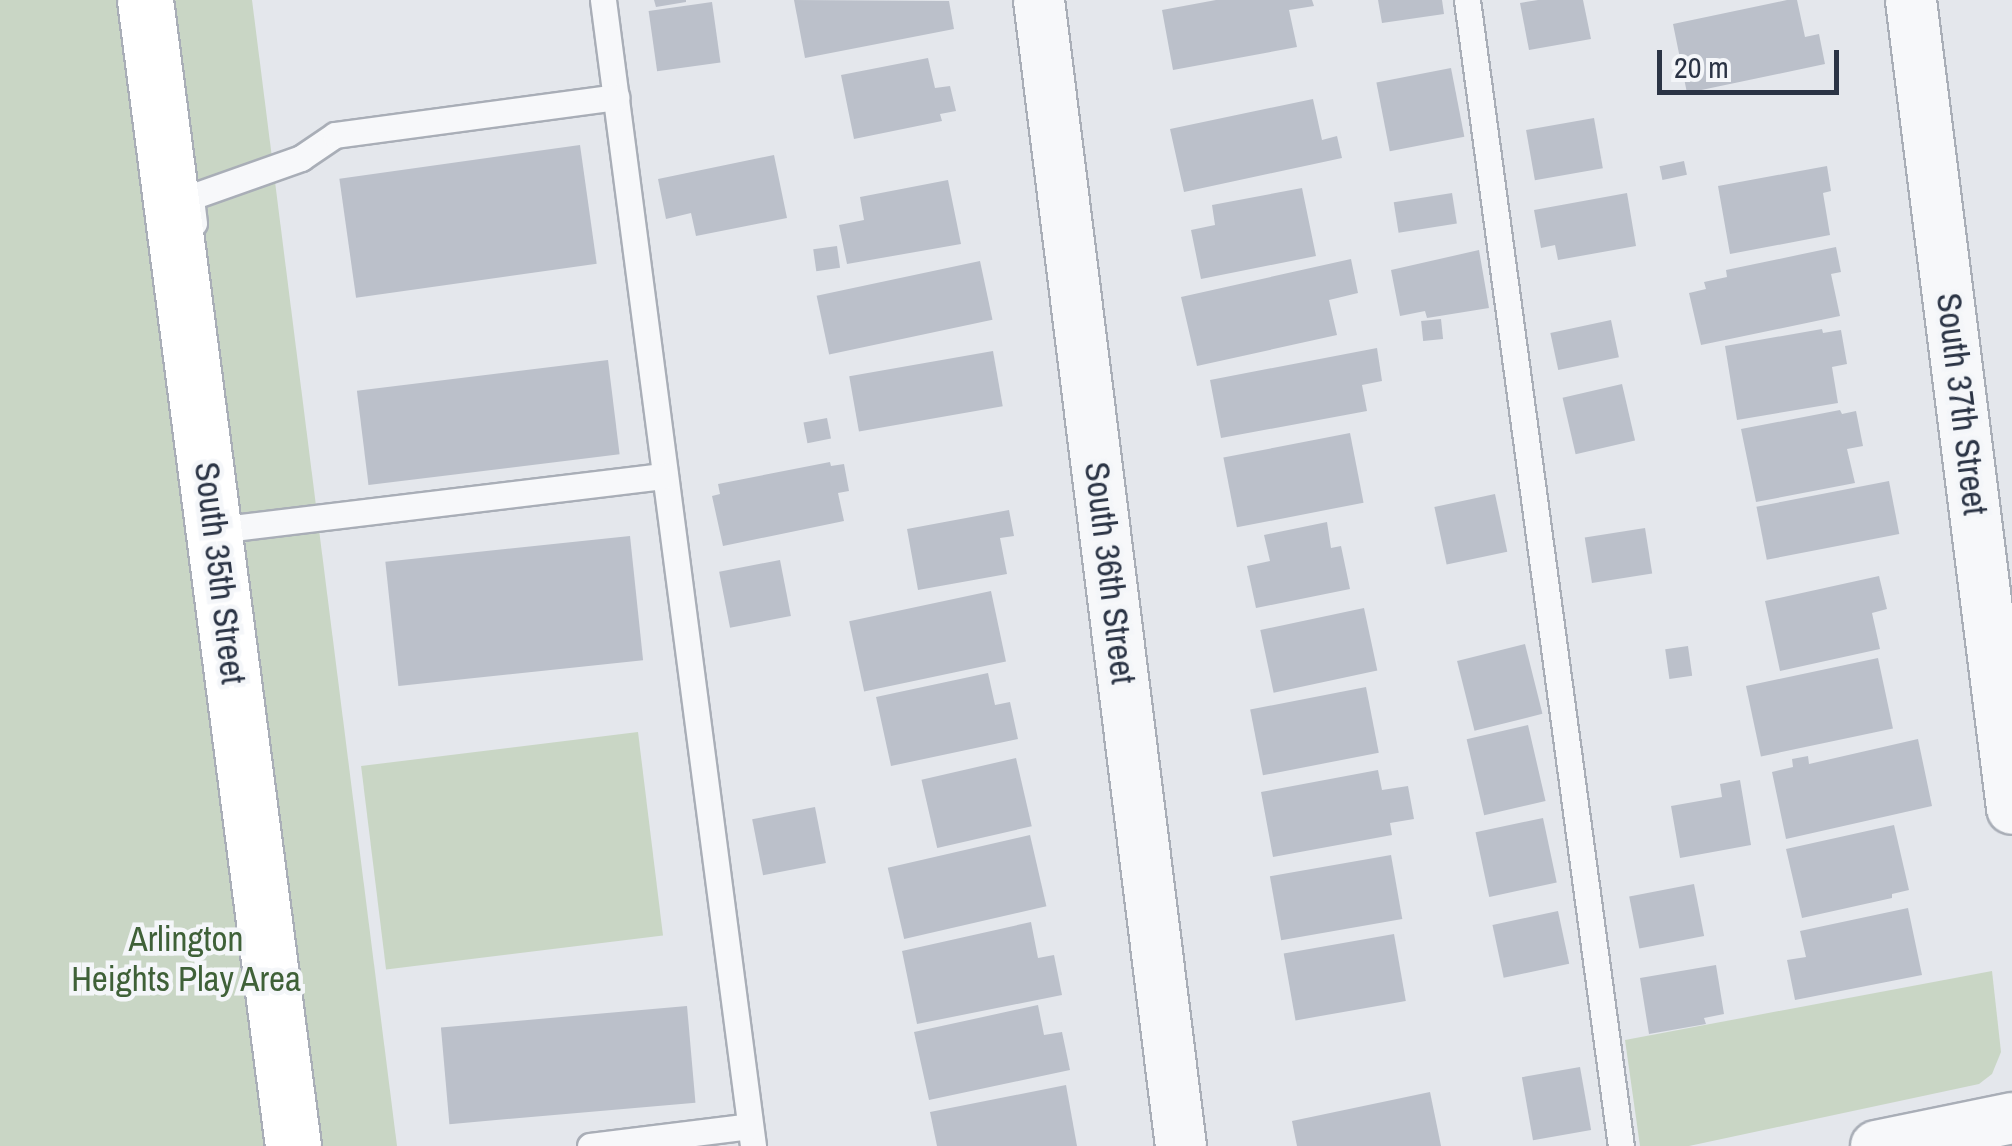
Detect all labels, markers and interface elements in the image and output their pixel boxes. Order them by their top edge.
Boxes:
scale bar [1662,30,1844,92]
text: 20 m [1674,47,1729,87]
street label: South 37th Street [1928,291,1996,517]
street label: South 35th Street [186,460,254,686]
street label: South 36th Street [1076,460,1144,686]
park label: Arlington Heights Play Area [70,918,302,1000]

